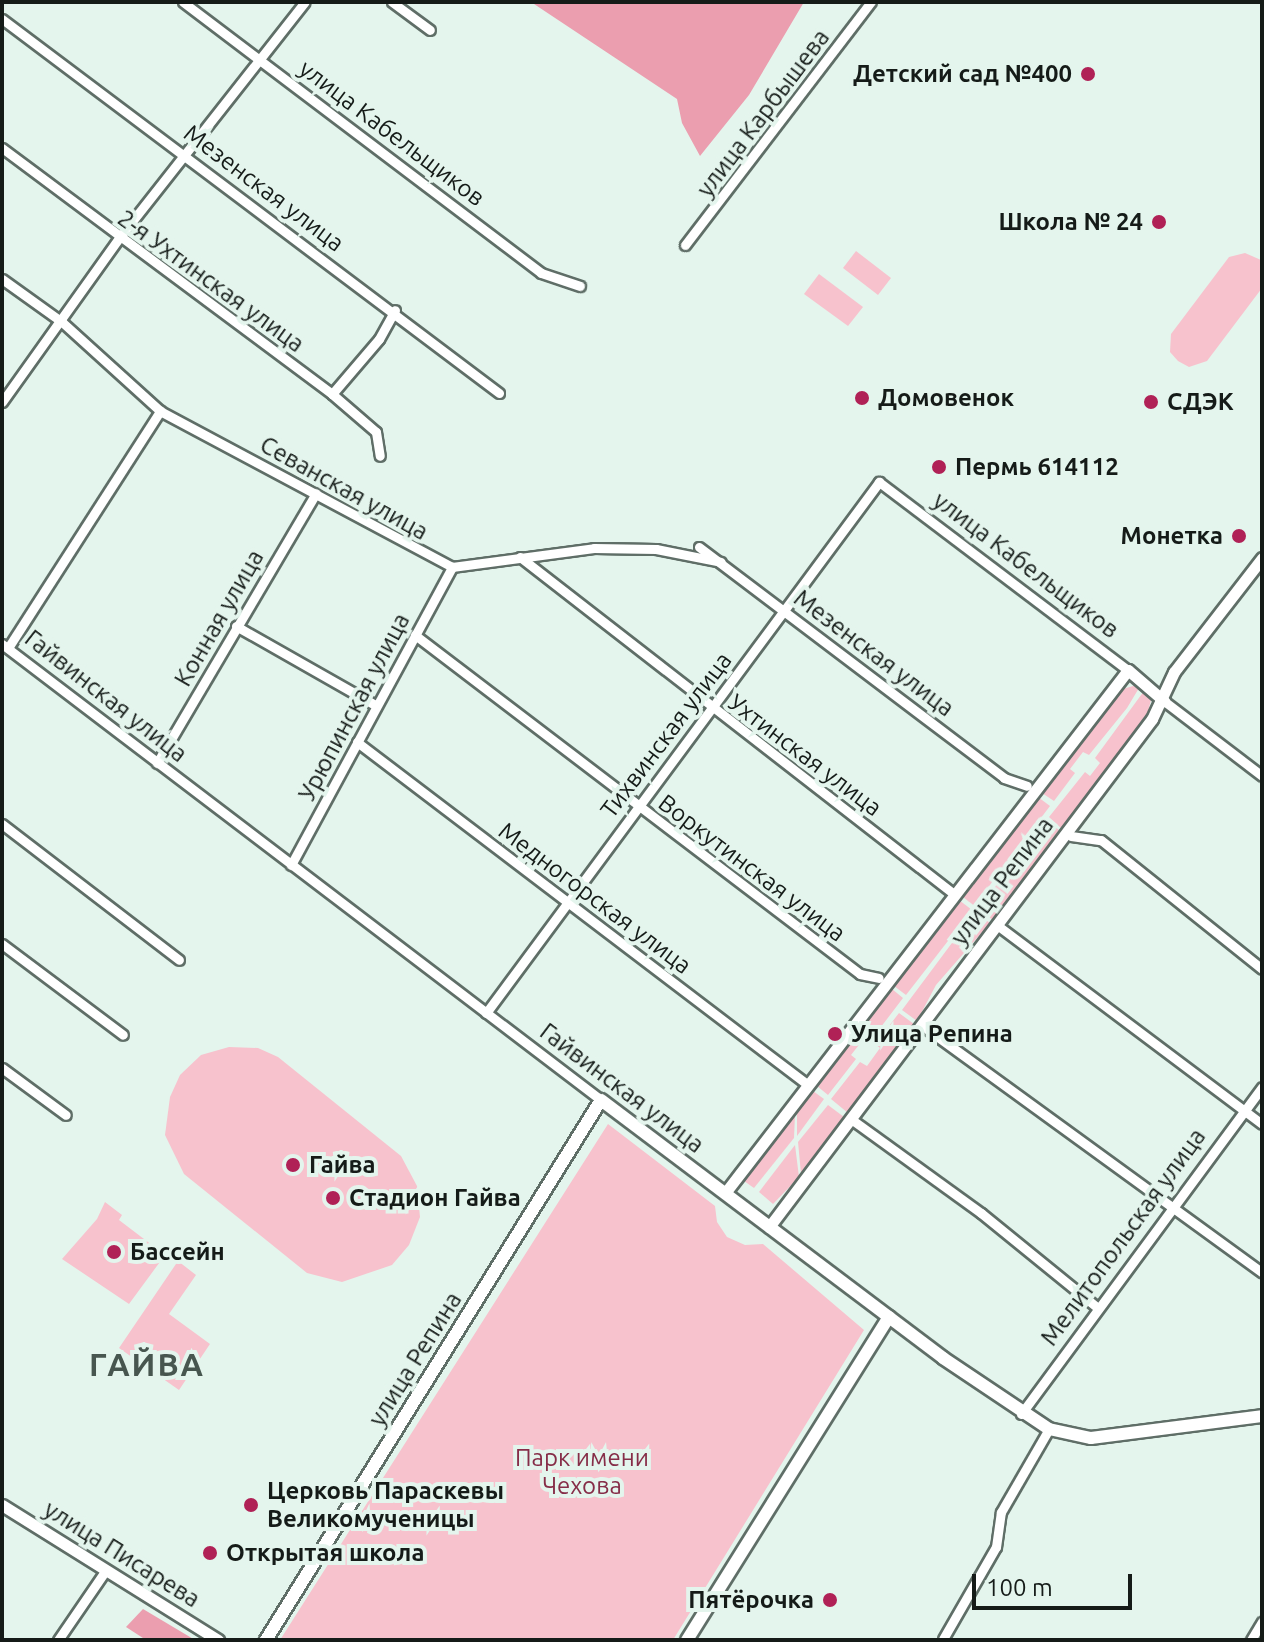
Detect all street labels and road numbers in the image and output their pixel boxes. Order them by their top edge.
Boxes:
street label: улица Карбышева [691,24,835,202]
street label: улица Кабельщиков [294,54,490,212]
street label: Мезенская улица [178,118,350,258]
street label: 2-я Ухтинская улица [112,204,310,358]
street label: Севанская улица [255,430,433,546]
street label: улица Кабельщиков [928,486,1124,644]
street label: Конная улица [168,545,270,691]
street label: Мезенская улица [788,583,960,723]
street label: Урюпинская улица [292,608,416,806]
street label: Гайвинская улица [19,624,193,768]
street label: Тихвинская улица [594,647,738,823]
street label: Ухтинская улица [723,688,887,822]
street label: Воркутинская улица [653,788,851,948]
street label: улица Репина [945,811,1059,951]
street label: Медногорская улица [493,816,697,980]
street label: Гайвинская улица [534,1017,710,1159]
street label: Мелитопольская улица [1035,1123,1211,1351]
street label: улица Репина [362,1287,468,1431]
street label: улица Писарева [39,1495,205,1613]

